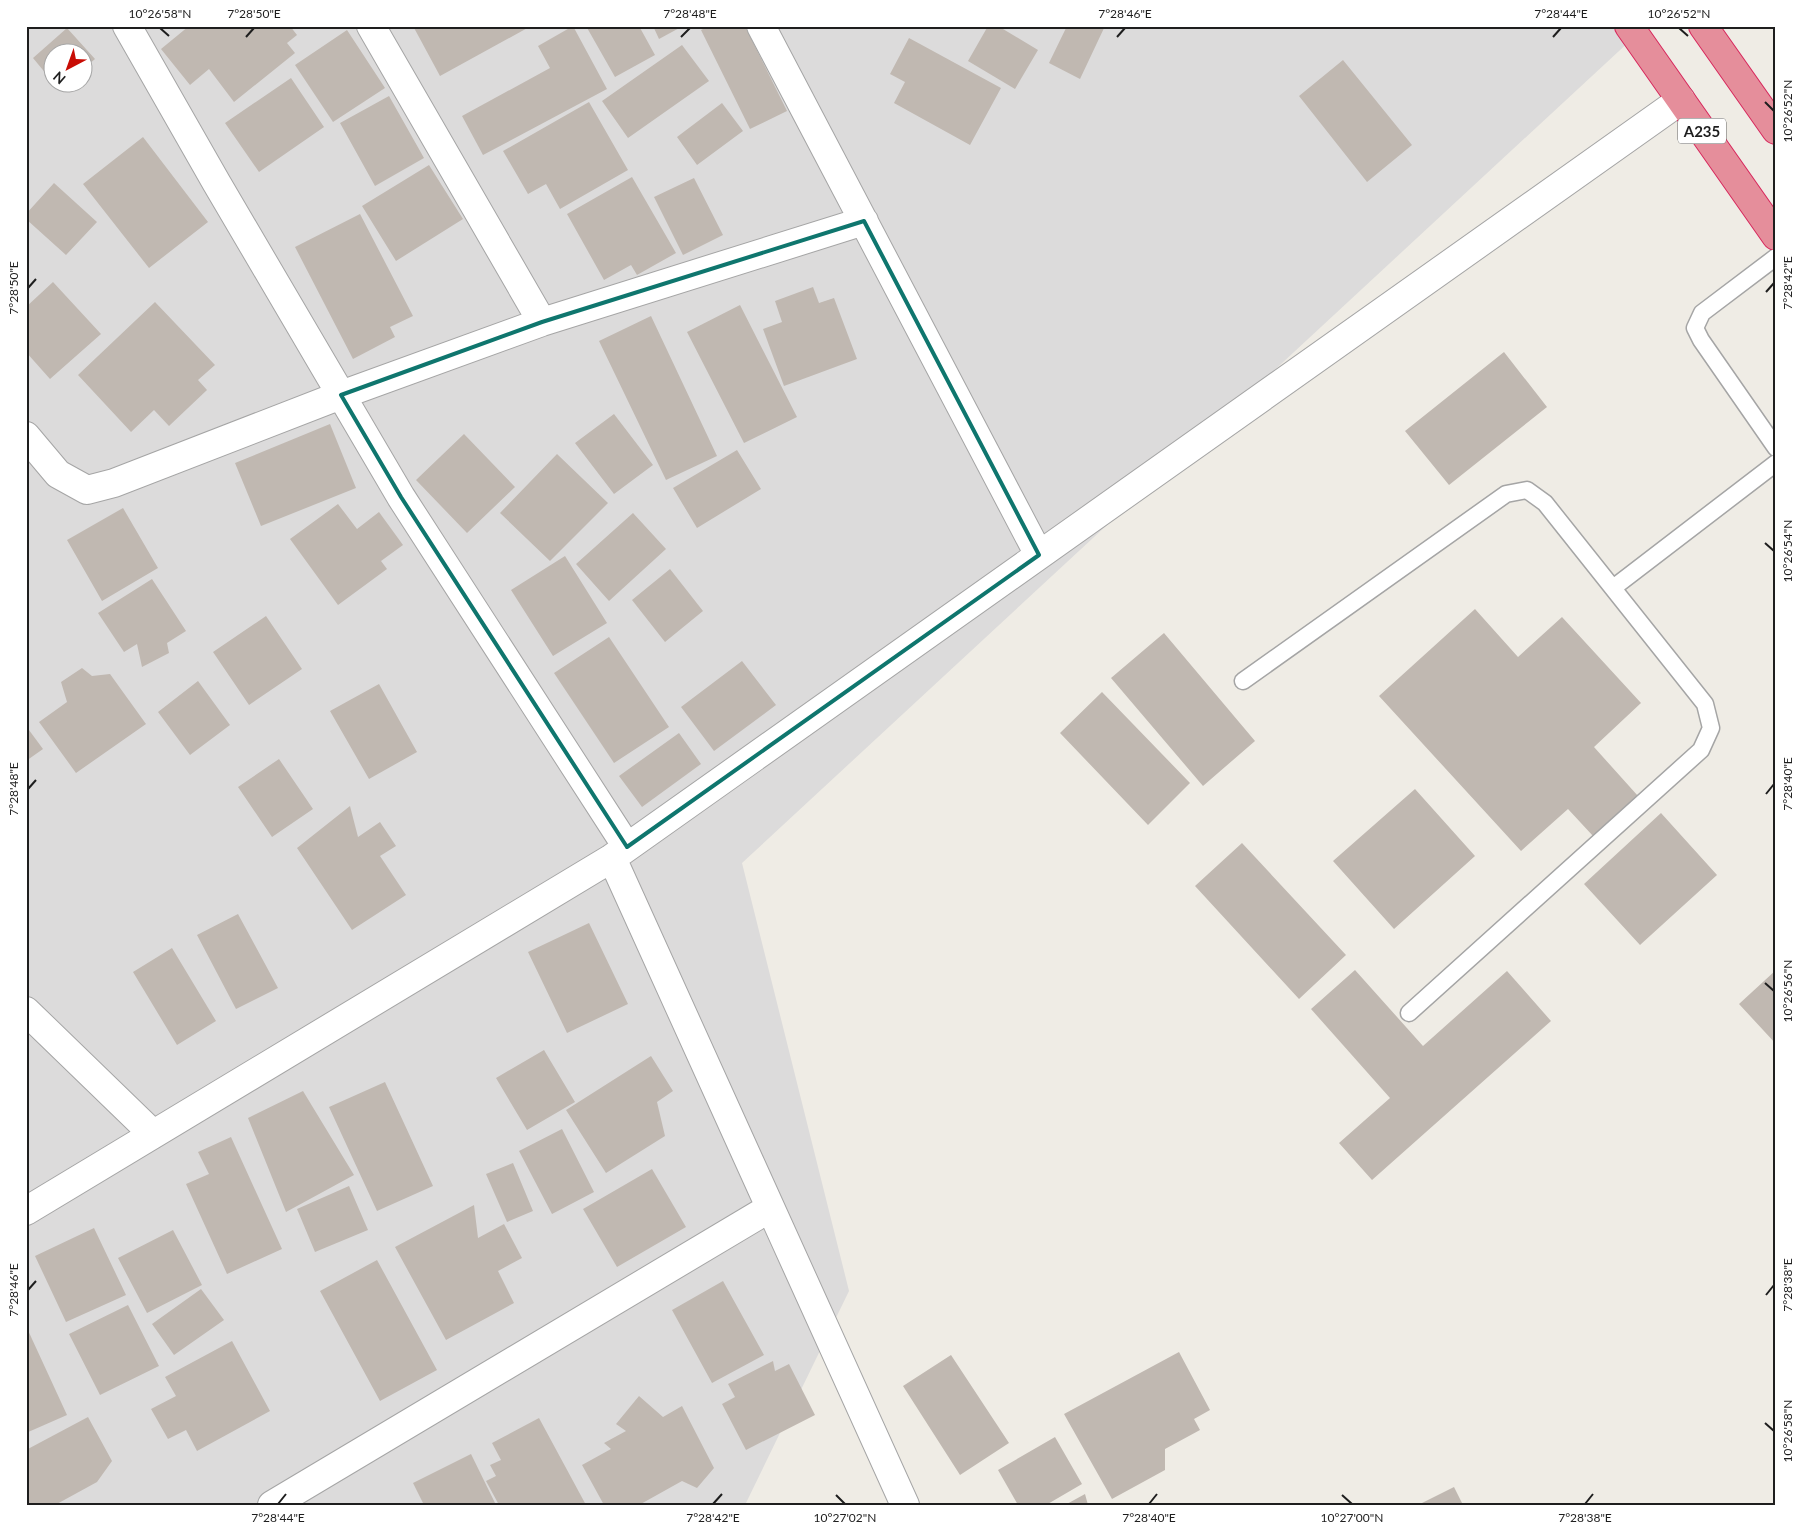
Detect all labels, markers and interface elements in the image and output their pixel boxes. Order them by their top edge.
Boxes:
text: 10°26'58"N [129,6,191,21]
text: 7°28'50"E [227,6,281,21]
text: 7°28'48"E [663,6,717,21]
text: 7°28'46"E [1098,6,1152,21]
text: 7°28'44"E [1534,6,1588,21]
text: 10°26'52"N [1648,6,1710,21]
north arrow [42,42,92,92]
text: N [49,68,69,88]
text: 10°26'52"N [1780,80,1795,142]
road number: A235 [1678,118,1726,144]
text: 7°28'42"E [1780,256,1795,310]
text: 7°28'50"E [6,261,21,315]
text: 10°26'54"N [1780,520,1795,582]
text: 7°28'40"E [1780,757,1795,811]
text: 7°28'48"E [6,762,21,816]
text: 10°26'56"N [1780,960,1795,1022]
text: 7°28'38"E [1780,1258,1795,1312]
text: 7°28'46"E [6,1263,21,1317]
text: 10°26'58"N [1780,1400,1795,1462]
text: 7°28'44"E [251,1510,305,1525]
text: 7°28'42"E [686,1510,740,1525]
text: 10°27'02"N [814,1510,876,1525]
text: 7°28'40"E [1122,1510,1176,1525]
text: 10°27'00"N [1321,1510,1383,1525]
text: 7°28'38"E [1558,1510,1612,1525]

